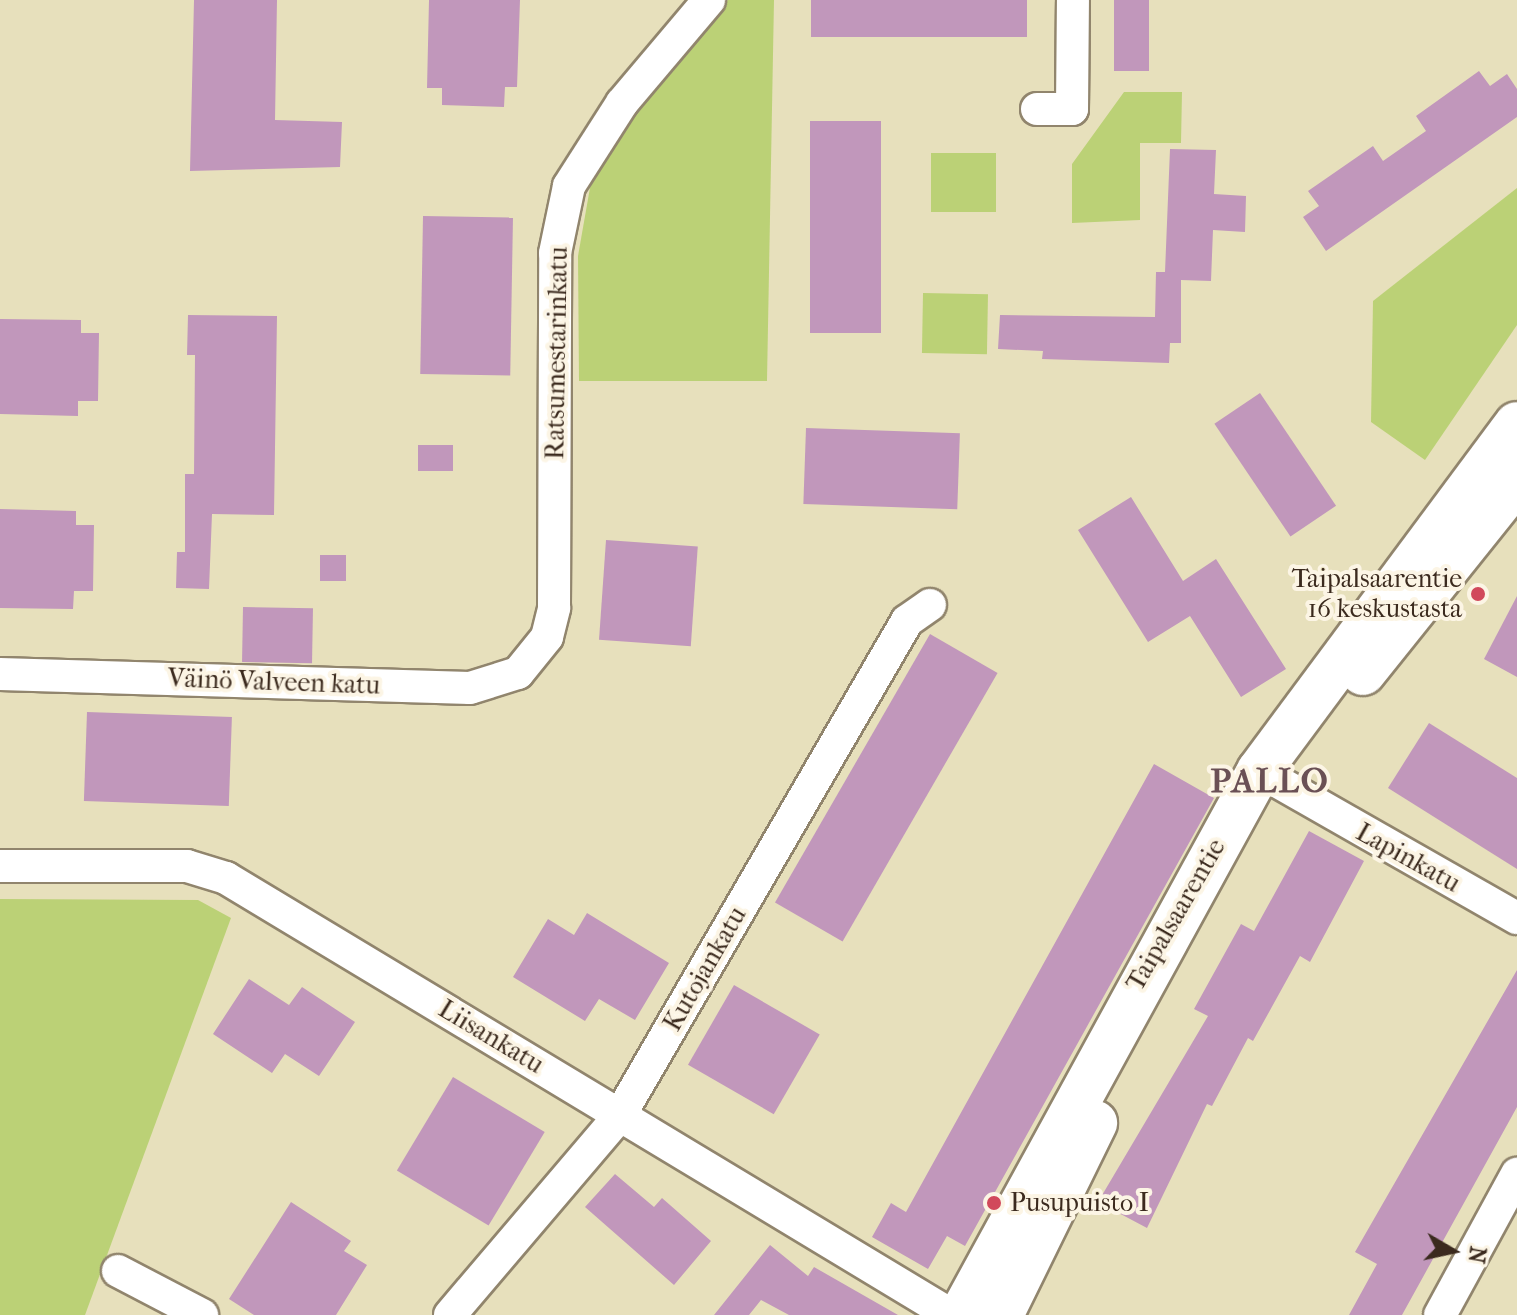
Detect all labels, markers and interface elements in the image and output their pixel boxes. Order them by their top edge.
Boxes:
street label: Ratsumestarinkatu [540,246,574,460]
place label: Taipalsaarentie 16 keskustasta [1292,563,1462,624]
marker: Taipalsaarentie 16 keskustasta [1469,585,1487,603]
street label: Väinö Valveen katu [167,663,381,701]
district label: PALLO [1210,762,1330,802]
street label: Lapinkatu [1351,817,1465,899]
street label: Taipalsaarentie [1120,833,1232,997]
street label: Kutojankatu [657,901,753,1037]
street label: Liisankatu [433,993,549,1081]
place label: Pusupuisto I [1010,1187,1149,1219]
marker: Pusupuisto I [985,1194,1003,1212]
north arrow [1413,1211,1493,1291]
text: N [1463,1244,1491,1265]

